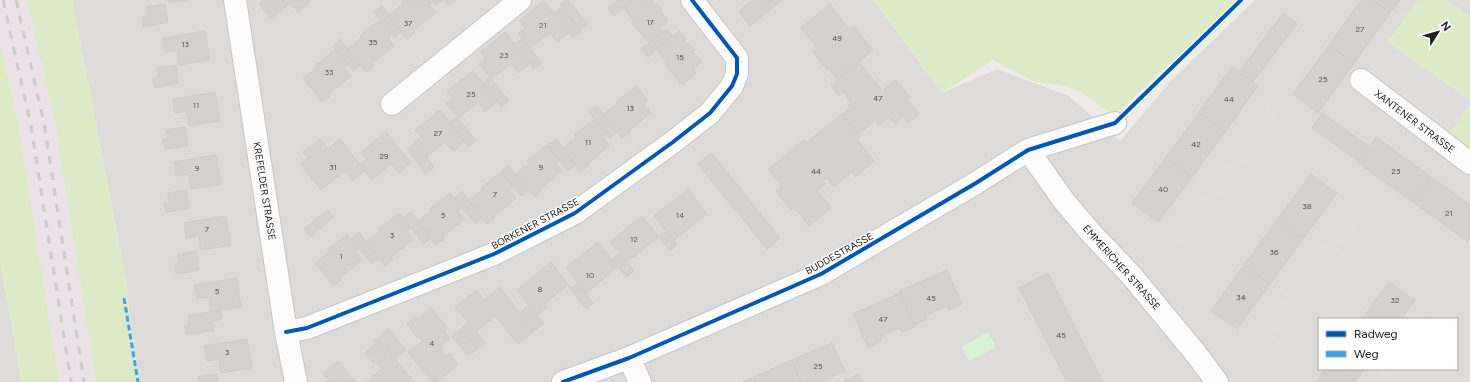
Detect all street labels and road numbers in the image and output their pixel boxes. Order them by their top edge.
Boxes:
street label: XANTENER STRASSE [1372,87,1458,156]
street label: KREFELDER STRASSE [250,141,279,241]
street label: BORKENER STRASSE [489,195,581,252]
street label: EMMERICHER STRASSE [1080,222,1163,313]
street label: BUDDESTRASSE [803,229,876,277]

